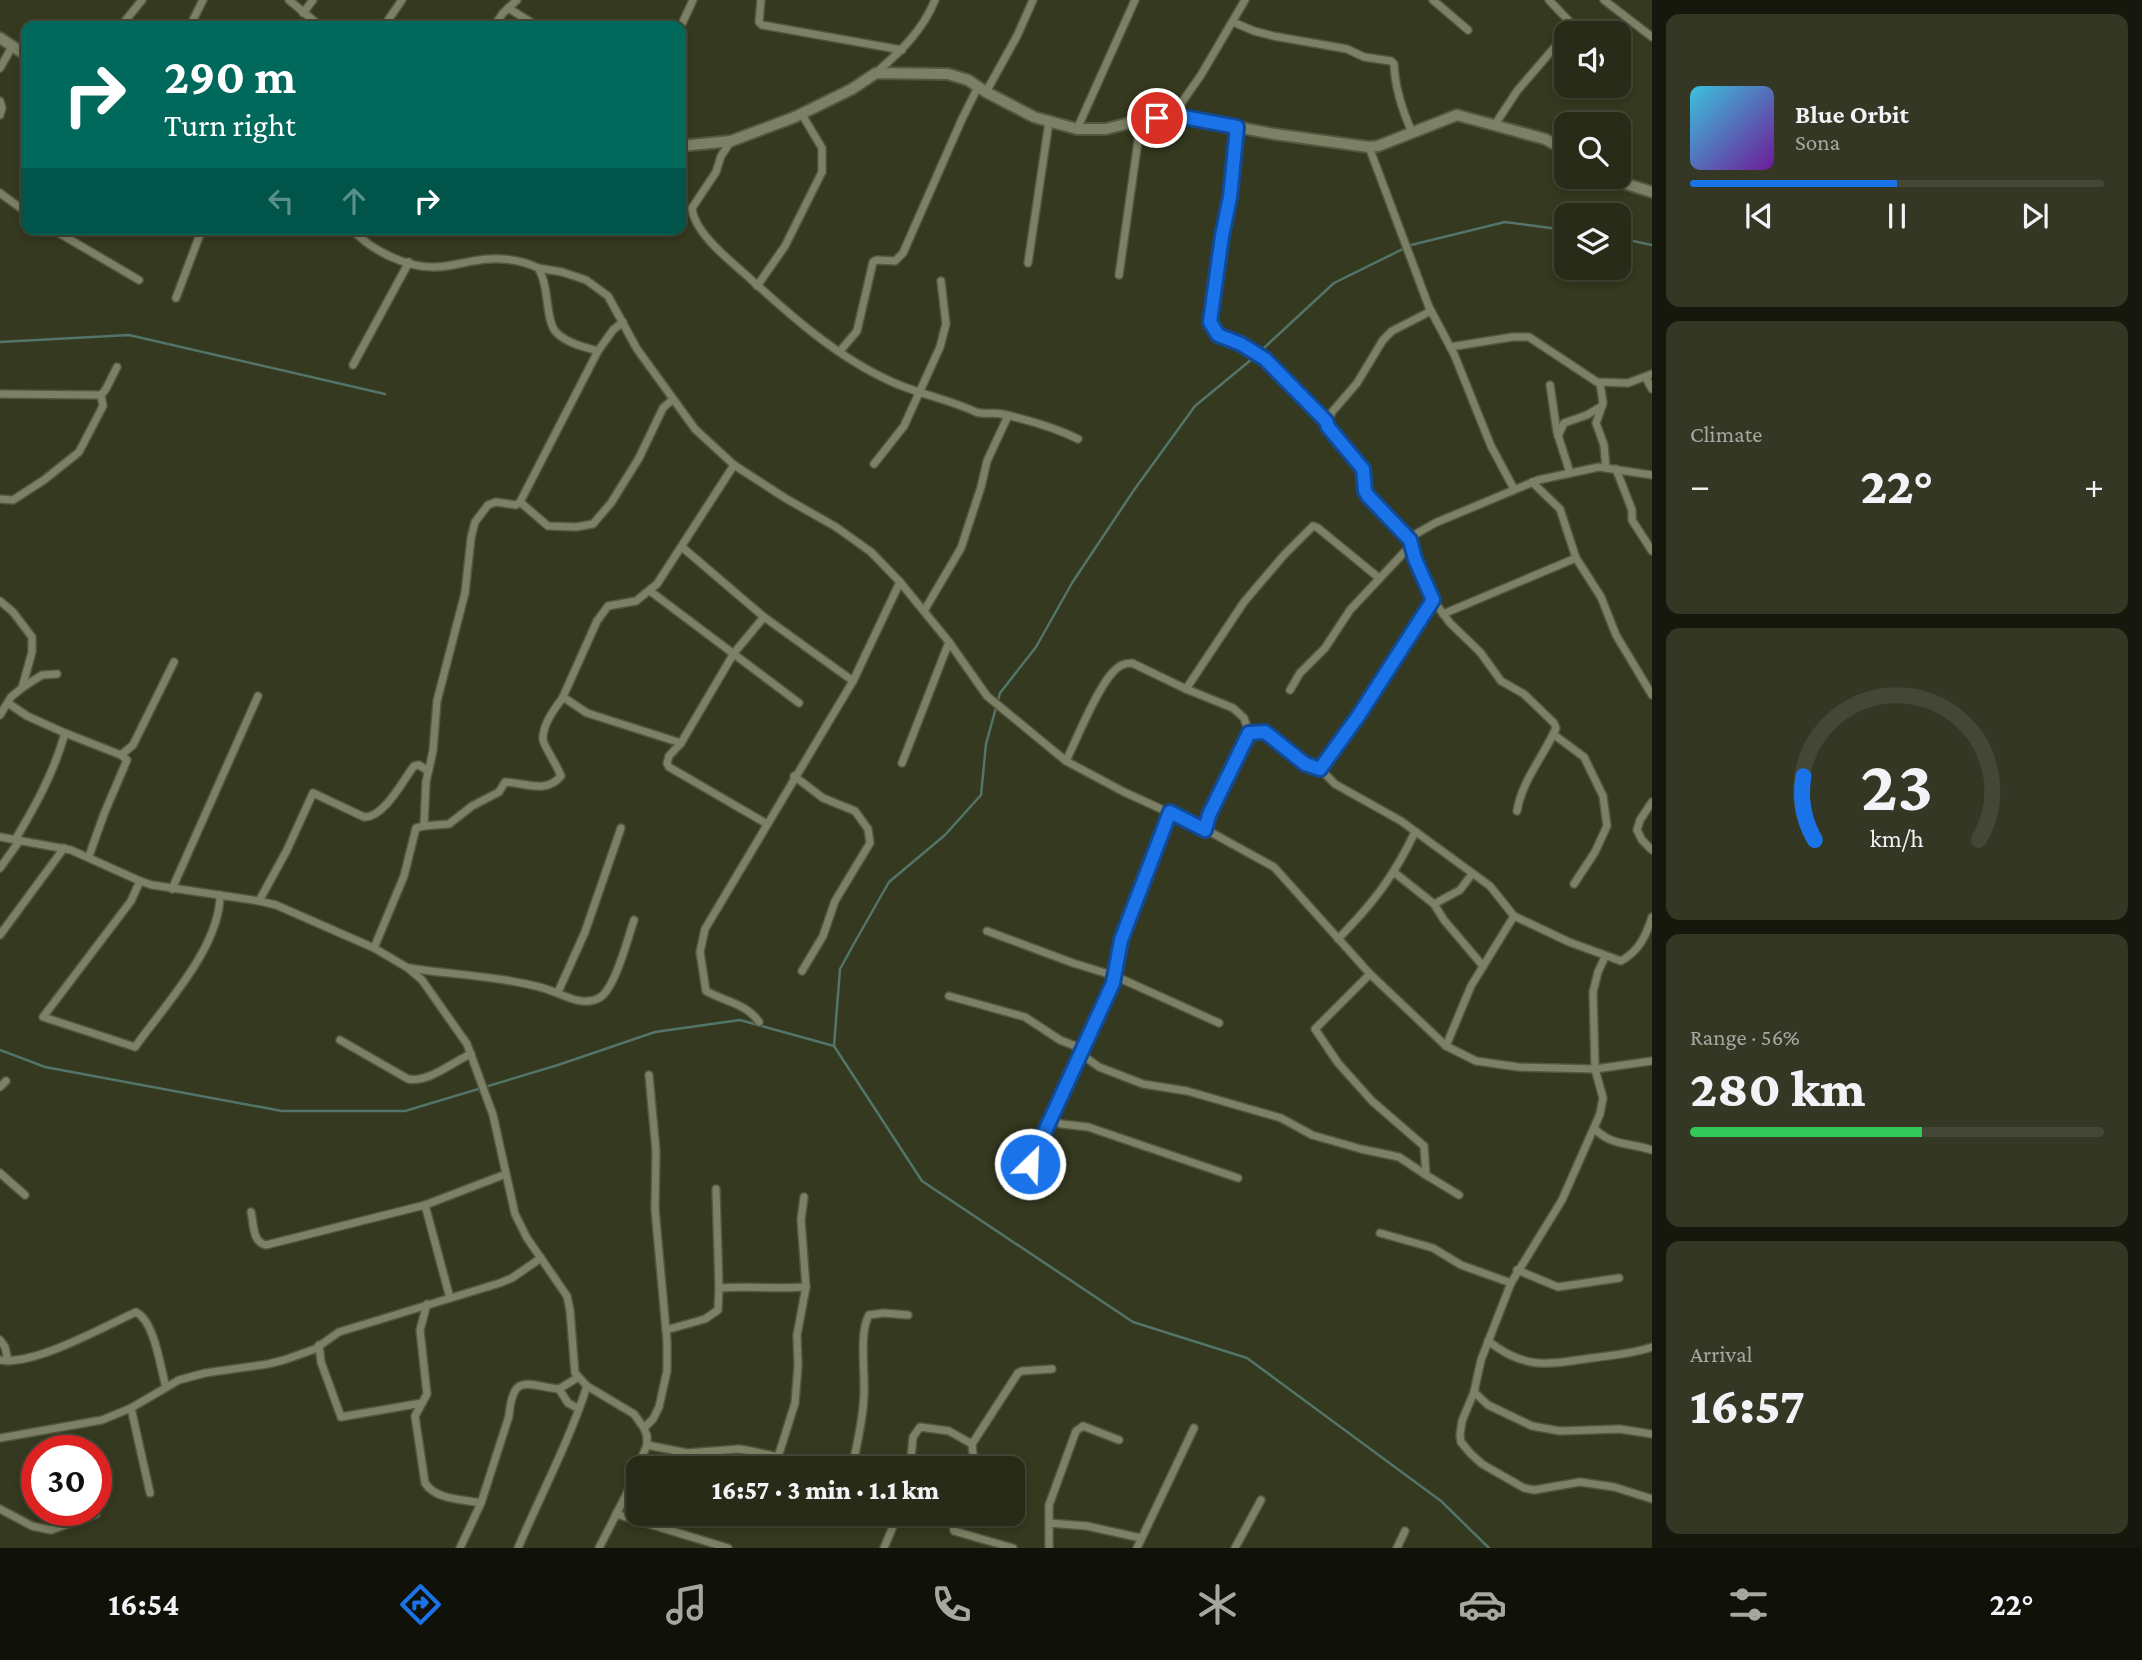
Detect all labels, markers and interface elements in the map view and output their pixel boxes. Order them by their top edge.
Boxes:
map controls [1554,21,1631,280]
button: sound [1554,21,1631,98]
icon: right [49,49,140,140]
text: 290 m [164,49,296,104]
pin [1127,88,1187,148]
icon: arrive [1138,99,1176,137]
text: Blue Orbit [1795,100,1909,129]
text: Turn right [164,107,296,143]
button: search [1554,112,1631,189]
text: Sona [1795,129,1840,155]
icon: left [262,182,300,220]
icon: ahead [335,182,373,220]
icon: right [408,182,446,220]
icon: previous [1740,197,1778,235]
icon: pause [1878,197,1916,235]
icon: next [2016,197,2054,235]
button: layers [1554,203,1631,280]
text: Climate [1690,421,1762,447]
text: 22° [1860,456,1934,514]
text: − [1690,464,1710,506]
text: + [2084,464,2104,506]
text: 23 [1861,745,1933,826]
text: km/h [1870,825,1924,852]
text: Range · 56% [1690,1024,1800,1050]
text: 280 km [1690,1059,1865,1117]
position arrow [993,1127,1067,1201]
text: Arrival [1690,1341,1753,1367]
text: 16:57 [1690,1376,1805,1434]
speed limit sign: 30 [21,1435,112,1526]
text: 16:57 · 3 min · 1.1 km [712,1476,939,1505]
icon: directions [396,1580,445,1629]
icon: music [662,1580,711,1629]
icon: phone [927,1580,976,1629]
icon: climate [1193,1580,1242,1629]
icon: car [1458,1580,1507,1629]
icon: filters [1724,1580,1773,1629]
text: 16:54 [108,1586,180,1622]
text: 22° [1990,1586,2034,1622]

